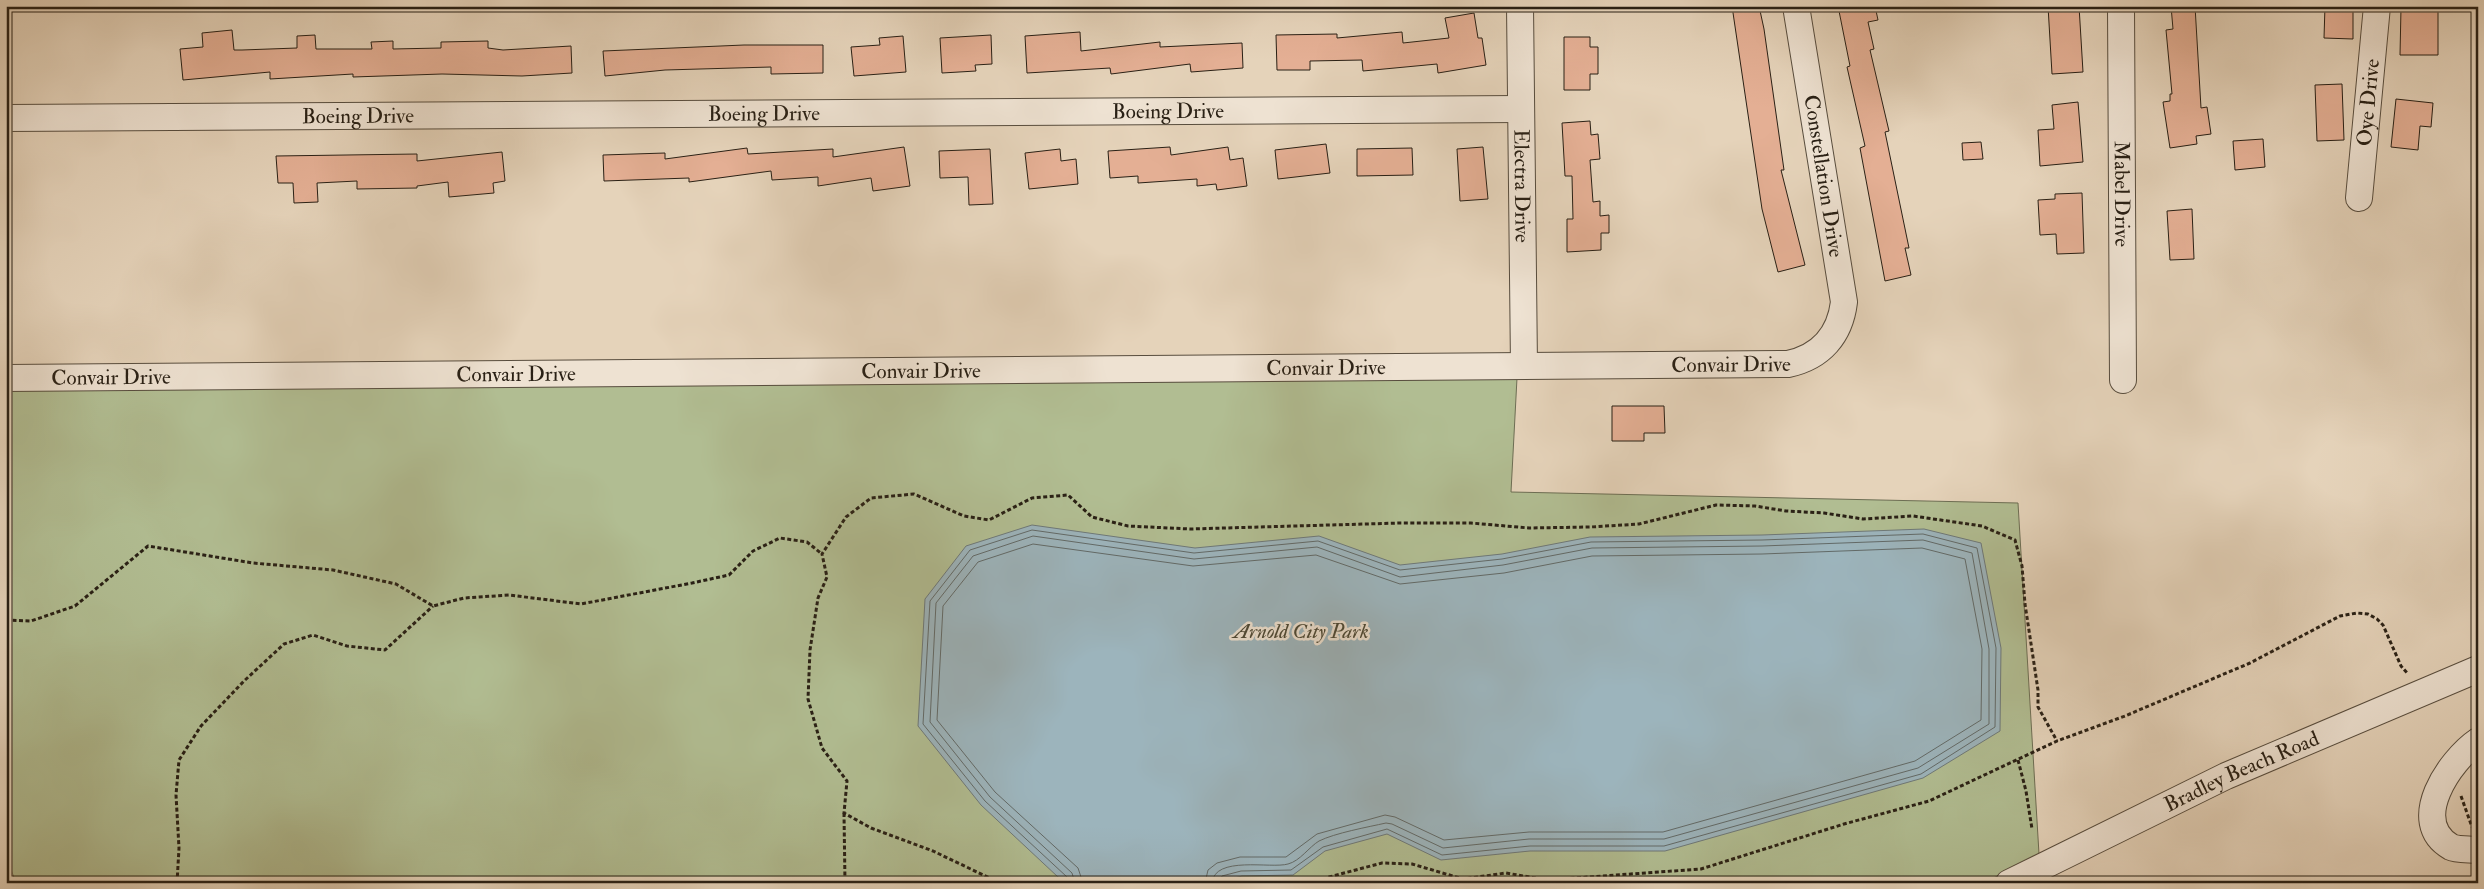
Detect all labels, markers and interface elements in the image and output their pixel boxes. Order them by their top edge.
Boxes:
street label: Oye Drive [2351,57,2386,147]
street label: Constellation Drive [1797,93,1850,260]
street label: Boeing Drive [1112,98,1224,125]
street label: Boeing Drive [708,100,820,128]
street label: Boeing Drive [302,103,414,130]
street label: Electra Drive [1507,129,1536,243]
street label: Mabel Drive [2108,141,2135,247]
street label: Convair Drive [1671,351,1791,379]
street label: Convair Drive [1266,354,1386,382]
street label: Convair Drive [861,357,981,385]
street label: Convair Drive [456,361,576,388]
street label: Convair Drive [51,364,171,392]
park label: Arnold City Park [1231,618,1369,645]
street label: Bradley Beach Road [2160,725,2324,818]

